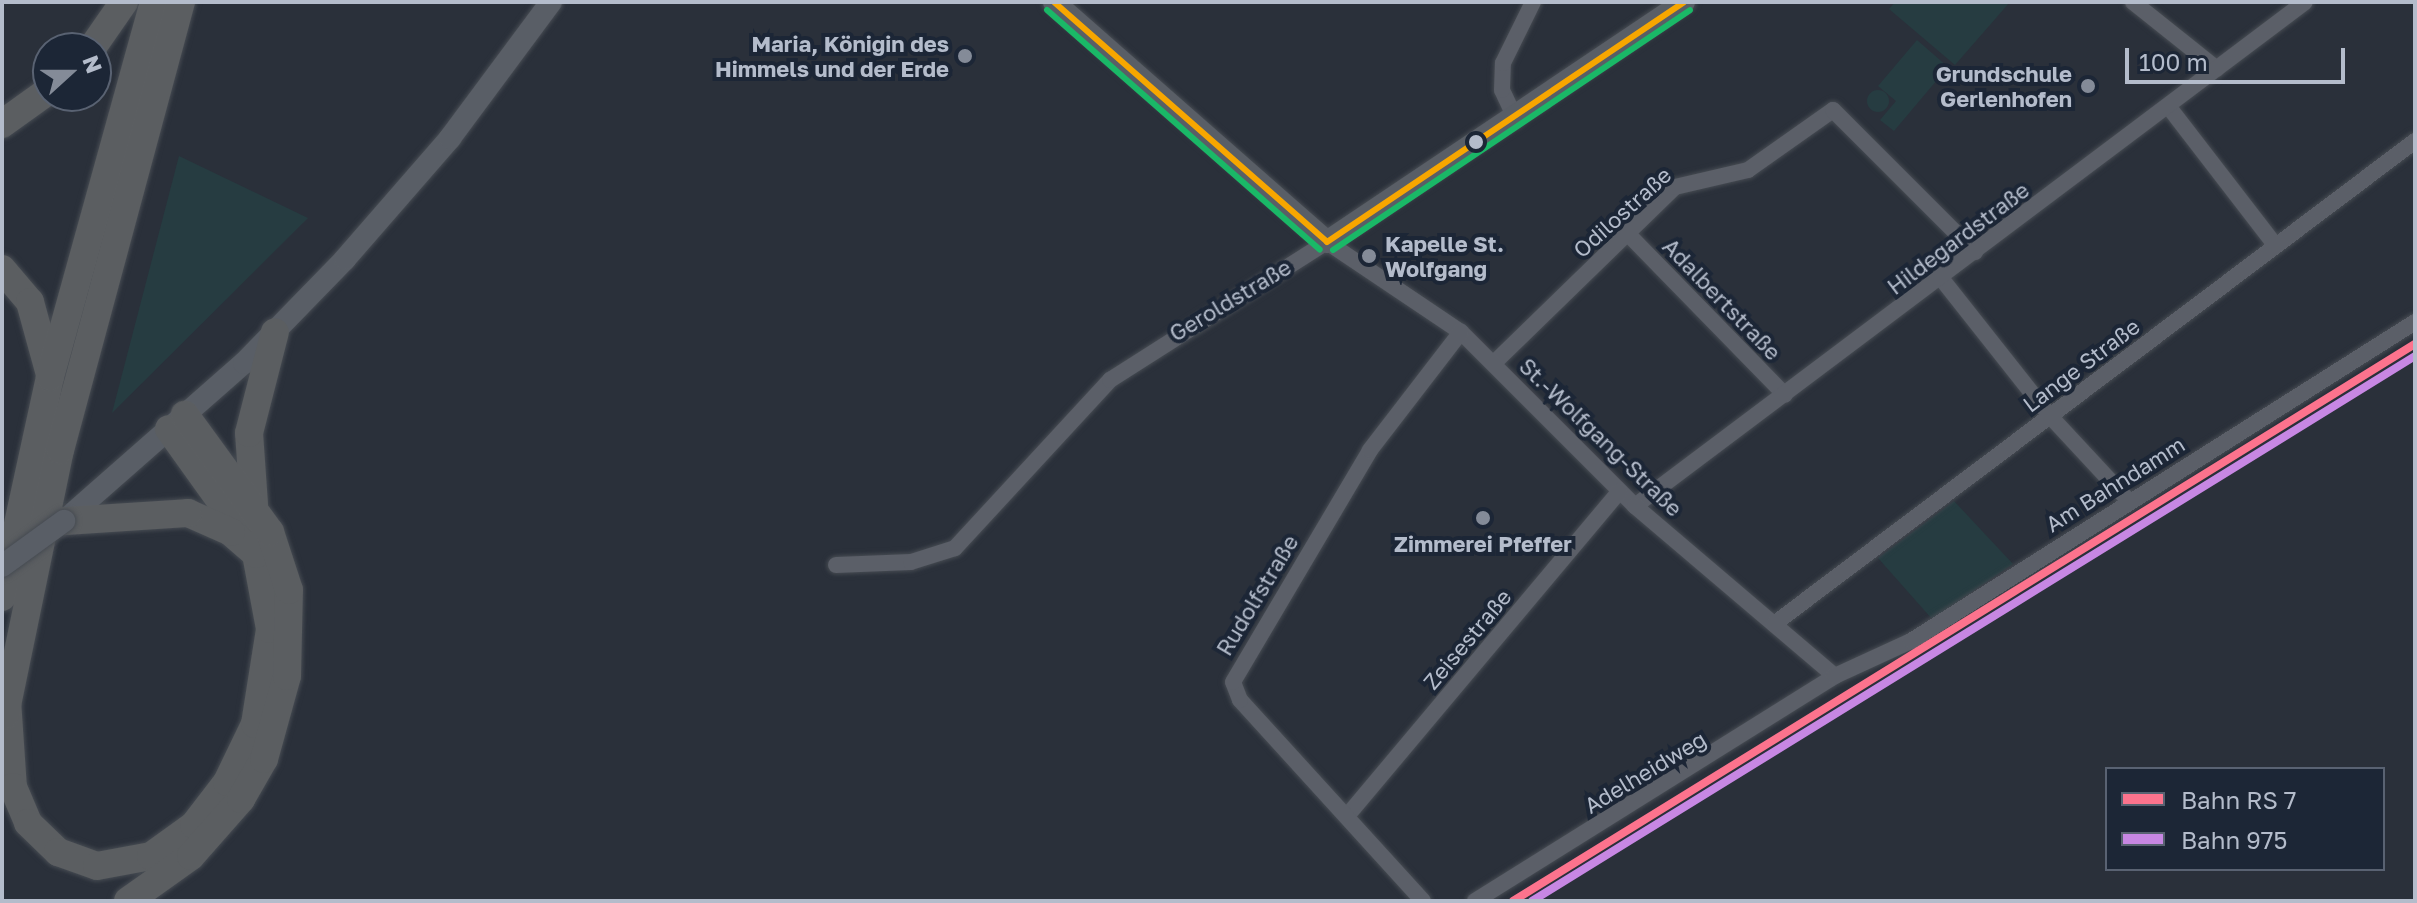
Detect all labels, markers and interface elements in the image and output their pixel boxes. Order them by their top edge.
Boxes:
place label: Maria, Königin des Himmels und der Erde [715,30,949,82]
north arrow [32,32,112,112]
scale bar [2129,32,2349,82]
marker: Maria, Königin des Himmels und der Erde [956,47,974,65]
text: 100 m [2139,47,2208,76]
text: N [77,51,109,77]
place label: Grundschule Gerlenhofen [1936,60,2072,112]
marker: Grundschule Gerlenhofen [2079,77,2097,95]
unlabelled marker [1468,134,1484,150]
street label: Odilostraße [1568,161,1676,263]
street label: Hildegardstraße [1882,176,2034,300]
place label: Kapelle St. Wolfgang [1385,230,1504,282]
street label: Adalbertstraße [1657,233,1787,365]
marker: Kapelle St. Wolfgang [1360,247,1378,265]
street label: Geroldstraße [1165,253,1295,347]
street label: Lange Straße [2017,313,2145,417]
street label: St.-Wolfgang-Straße [1514,352,1688,522]
street label: Am Bahndamm [2041,431,2189,537]
marker: Zimmerei Pfeffer [1474,509,1492,527]
street label: Rudolfstraße [1211,530,1303,660]
place label: Zimmerei Pfeffer [1394,531,1572,557]
street label: Zeisestraße [1417,584,1517,694]
street label: Adelheidweg [1579,725,1711,819]
legend [2105,767,2385,871]
text: Bahn RS 7 [2181,785,2297,814]
text: Bahn 975 [2181,825,2287,854]

